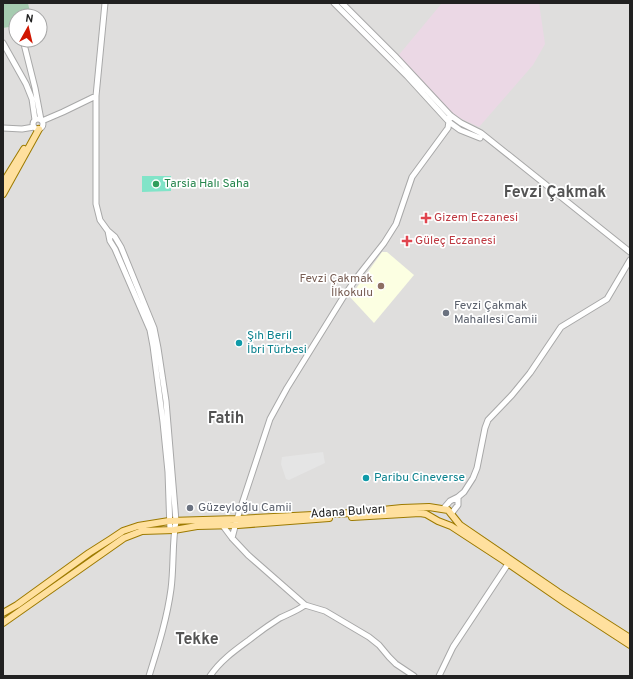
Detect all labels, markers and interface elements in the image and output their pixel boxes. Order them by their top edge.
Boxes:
north arrow [8,8,48,48]
text: N [24,12,34,27]
place label: Tarsia Halı Saha [164,176,249,192]
marker: Tarsia Halı Saha [151,179,161,189]
district label: Fevzi Çakmak [504,183,606,203]
place label: Gizem Eczanesi [434,210,518,226]
marker: Gizem Eczanesi [421,213,431,223]
place label: Güleç Eczanesi [415,233,496,249]
marker: Güleç Eczanesi [402,236,412,246]
place label: Fevzi Çakmak İlkokulu [300,271,373,301]
marker: Fevzi Çakmak İlkokulu [376,281,386,291]
place label: Fevzi Çakmak Mahallesi Camii [454,298,537,328]
marker: Fevzi Çakmak Mahallesi Camii [441,308,451,318]
place label: Şıh Beril İbri Türbesi [247,328,307,358]
marker: Şıh Beril İbri Türbesi [234,338,244,348]
district label: Fatih [208,409,244,429]
place label: Paribu Cineverse [374,470,465,486]
marker: Paribu Cineverse [361,473,371,483]
place label: Güzeyloğlu Camii [198,500,292,516]
street label: Adana Bulvarı [310,501,386,523]
marker: Güzeyloğlu Camii [185,503,195,513]
district label: Tekke [175,630,219,650]

